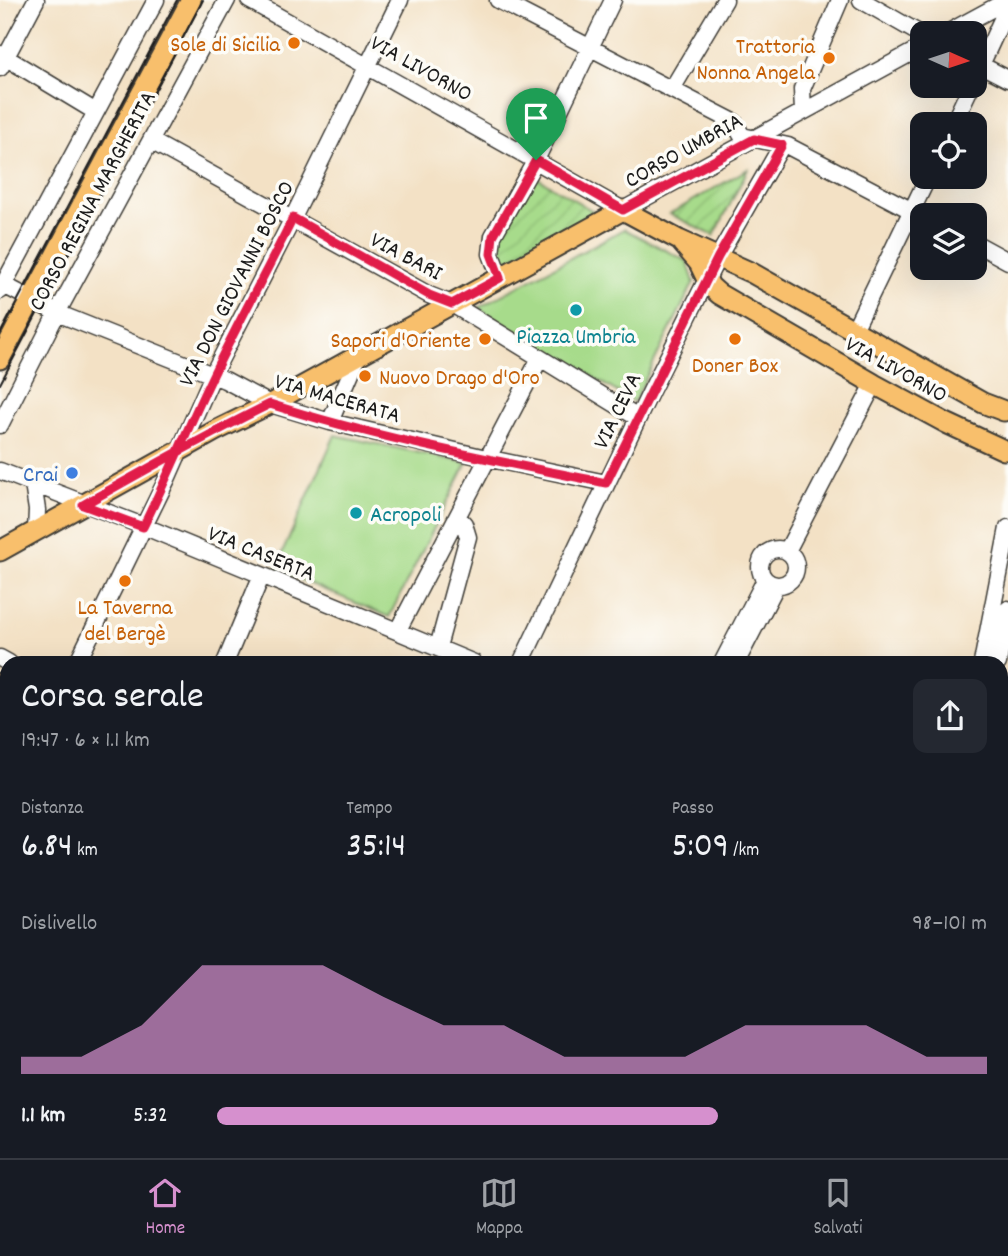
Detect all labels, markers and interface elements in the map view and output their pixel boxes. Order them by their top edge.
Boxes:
north arrow [910,21,987,98]
map controls [910,21,987,280]
street label: VIA LIVORNO [363,28,478,112]
place label: Sole di Sicilia [170,30,281,63]
place label: Trattoria Nonna Angela [696,32,816,91]
marker: Sole di Sicilia [286,35,302,51]
marker: Trattoria Nonna Angela [821,50,837,66]
street label: CORSO REGINA MARGHERITA [22,86,166,318]
pin [506,88,566,160]
icon: arrive [517,99,555,137]
street label: CORSO UMBRIA [620,106,750,198]
button: locate [910,112,987,189]
street label: VIA DON GIOVANNI BOSCO [172,176,304,393]
button: layers [910,203,987,280]
street label: VIA BARI [363,225,447,291]
marker: Piazza Umbria [568,302,584,318]
place label: Piazza Umbria [516,322,637,355]
place label: Sapori d'Oriente [331,326,471,359]
street label: VIA LIVORNO [838,329,953,413]
marker: Sapori d'Oriente [477,331,493,347]
marker: Doner Box [727,331,743,347]
place label: Doner Box [692,351,779,384]
place label: Nuovo Drago d'Oro [379,363,540,396]
street label: VIA MACERATA [270,367,404,434]
marker: Nuovo Drago d'Oro [357,368,373,384]
street label: VIA CEVA [586,368,652,455]
place label: Crai [23,460,58,493]
marker: Crai [64,465,80,481]
place label: Acropoli [370,500,441,533]
marker: Acropoli [348,505,364,521]
street label: VIA CASERTA [202,519,319,592]
marker: La Taverna del Bergè [117,573,133,589]
place label: La Taverna del Bergè [77,593,174,652]
text: Corsa serale [21,671,204,726]
button: share [913,679,987,753]
text: 19:47 · 6 × 1.1 km [21,725,150,758]
text: Distanza [21,796,83,823]
text: Tempo [346,796,393,823]
text: Passo [672,796,714,823]
text: 6.84 [21,823,73,873]
text: 35:14 [346,823,406,873]
text: 5:09 [672,823,729,873]
text: km [73,838,98,865]
text: /km [729,838,759,865]
text: Dislivello [21,908,97,941]
text: 98–101 m [912,908,987,941]
text: 1.1 km [21,1100,65,1133]
text: 5:32 [133,1100,168,1133]
tab: Home [145,1174,185,1243]
tab: Mappa [476,1174,522,1243]
tab: Salvati [813,1174,863,1243]

